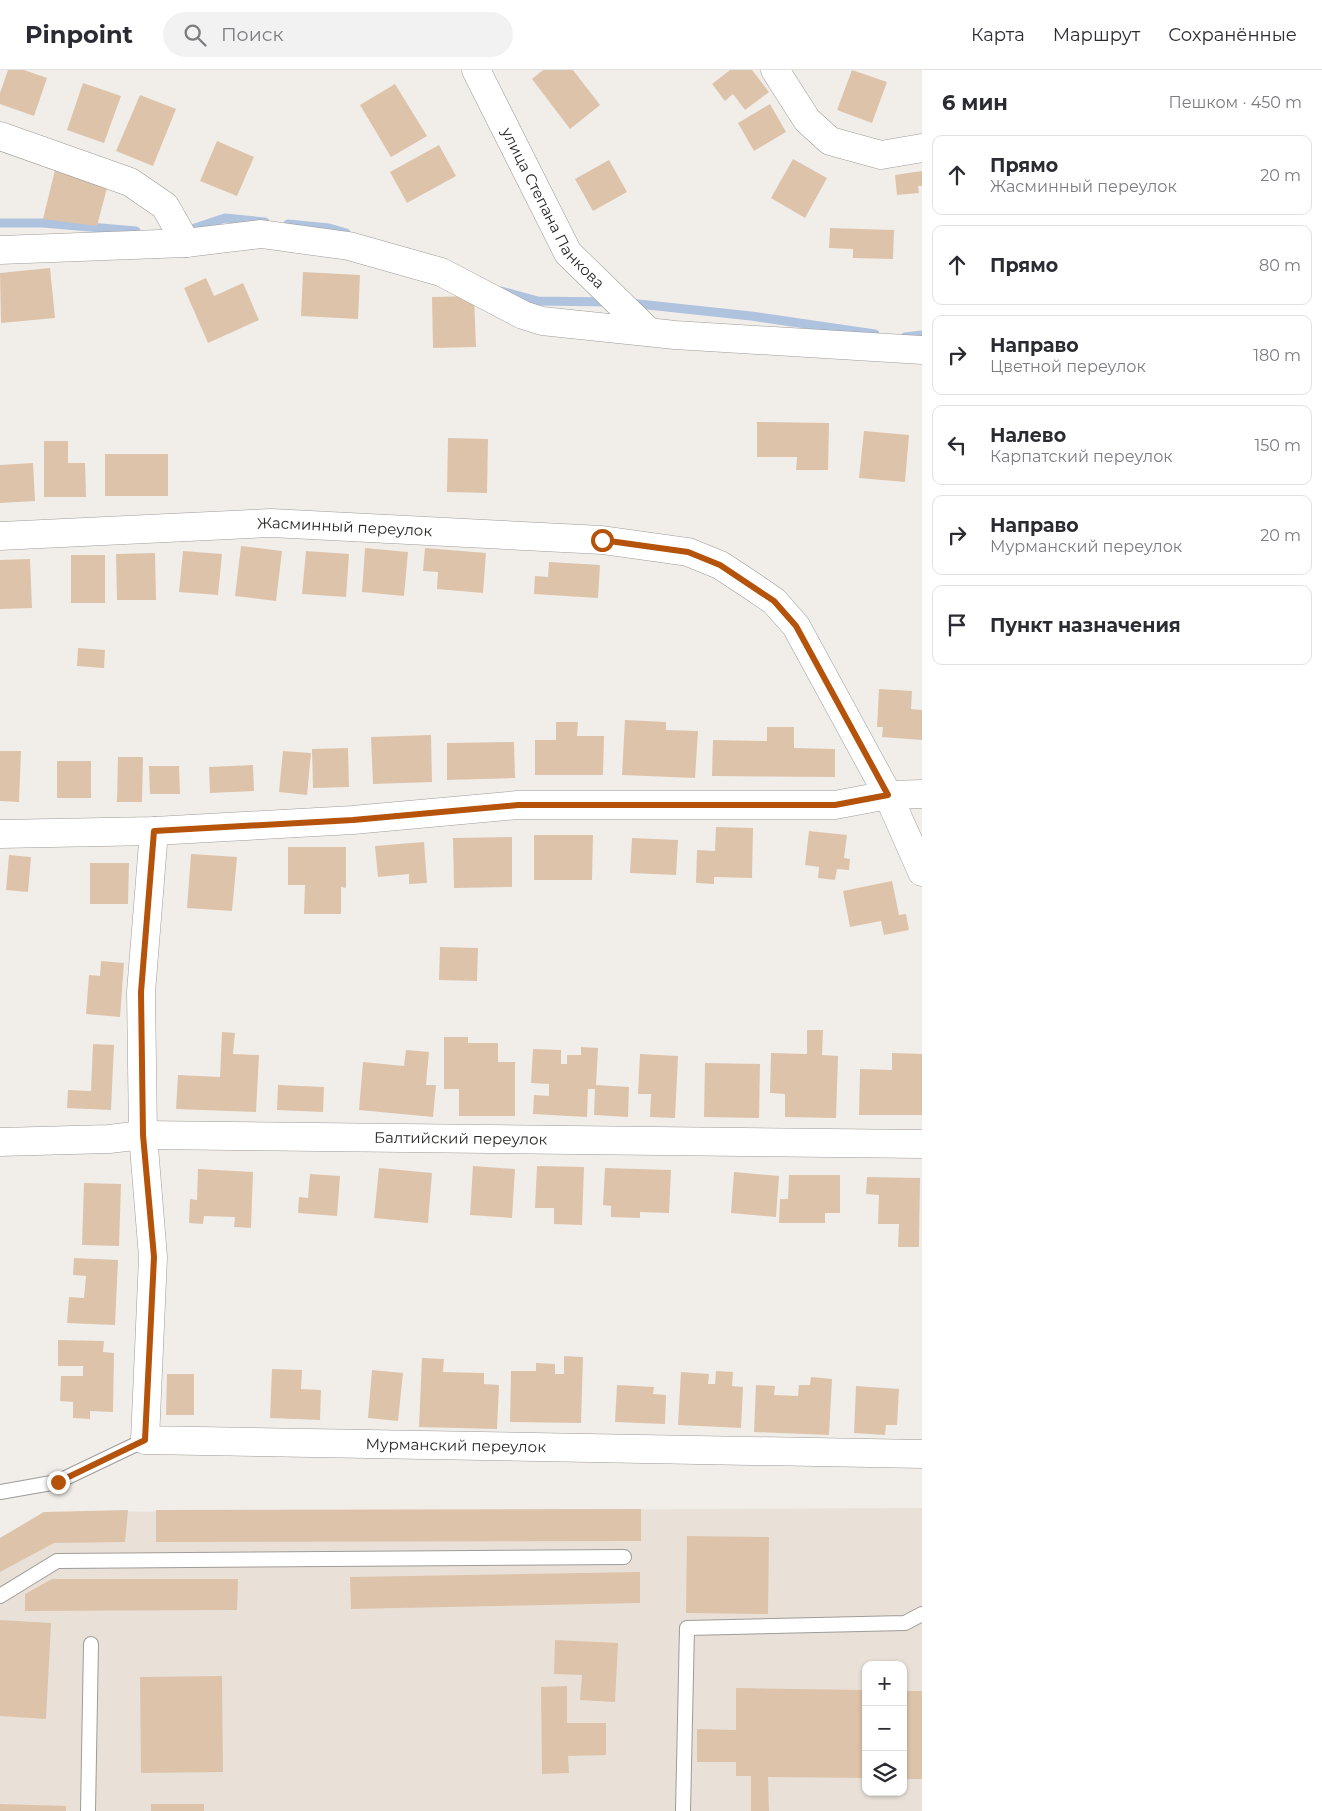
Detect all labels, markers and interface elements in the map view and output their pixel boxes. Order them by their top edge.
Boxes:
search box [163,12,513,57]
text: Pinpoint [25,20,133,49]
icon: search [181,21,209,49]
text: Поиск [221,23,283,46]
text: Карта [971,24,1025,46]
text: Маршрут [1053,24,1140,46]
text: Сохранённые [1168,24,1297,46]
text: 6 мин [942,90,1008,115]
text: Пешком · 450 m [1168,93,1302,112]
street label: улица Степана Панкова [497,123,609,292]
text: Прямо [990,154,1058,177]
icon: ahead [943,161,971,189]
text: 20 m [1260,166,1301,185]
text: Жасминный переулок [990,177,1177,196]
icon: ahead [943,251,971,279]
text: Прямо [990,254,1058,277]
text: 80 m [1259,256,1301,275]
text: Направо [990,334,1079,357]
icon: right [943,341,971,369]
text: 180 m [1253,346,1301,365]
text: Цветной переулок [990,357,1146,376]
text: Налево [990,424,1066,447]
icon: left [943,431,971,459]
text: 150 m [1254,436,1301,455]
text: Карпатский переулок [990,447,1173,466]
street label: Жасминный переулок [257,513,433,540]
text: Направо [990,514,1079,537]
icon: right [943,521,971,549]
text: 20 m [1260,526,1301,545]
route start [591,529,614,552]
text: Мурманский переулок [990,537,1182,556]
icon: arrive [943,611,971,639]
text: Пункт назначения [990,614,1181,637]
street label: Балтийский переулок [374,1128,548,1149]
street label: Мурманский переулок [366,1434,546,1456]
route end [47,1471,70,1494]
map controls [862,1661,907,1796]
button: + [862,1661,907,1706]
button: − [862,1706,907,1751]
button: layers [862,1751,907,1796]

